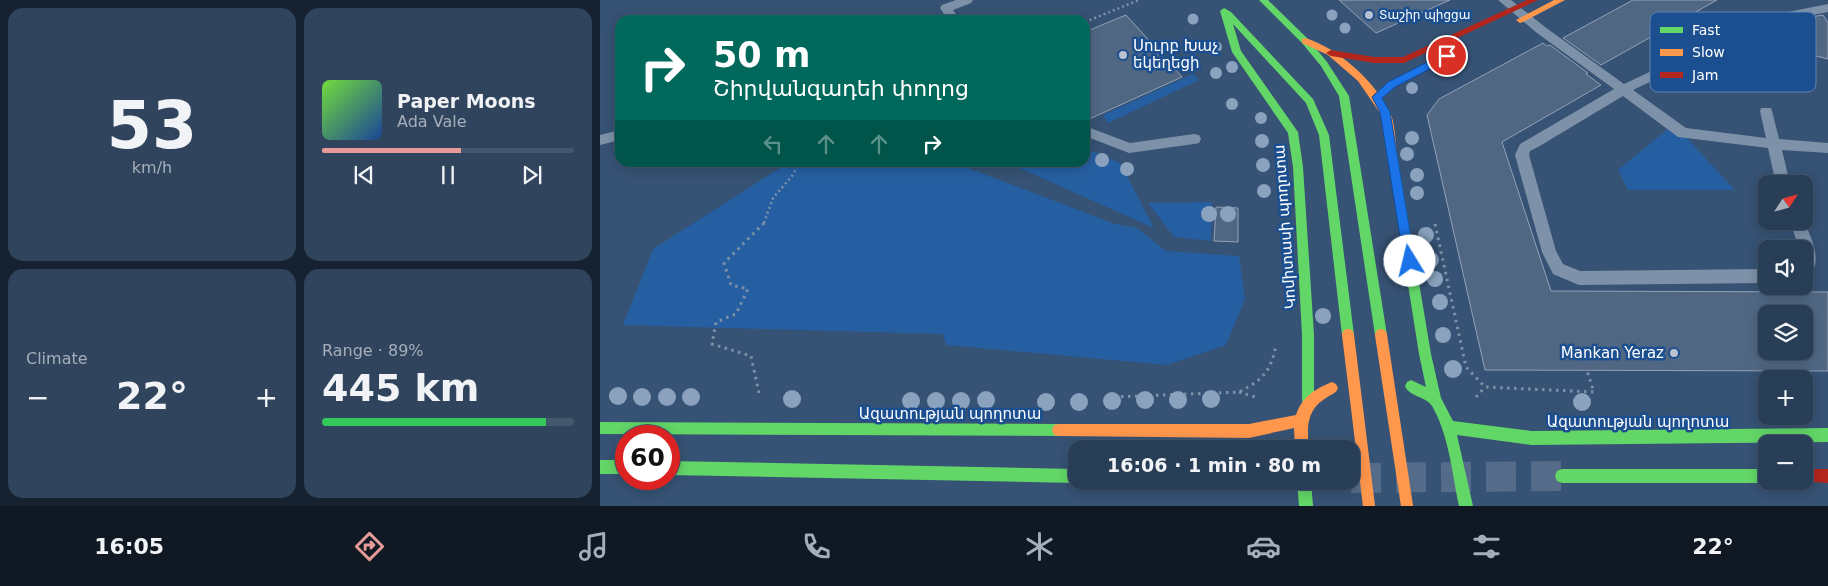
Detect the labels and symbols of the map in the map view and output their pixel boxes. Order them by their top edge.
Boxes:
place label: Տաշիր պիցցա [1379,8,1470,22]
marker: Տաշիր պիցցա [1363,9,1375,21]
legend [1650,12,1816,92]
text: Fast [1692,22,1721,38]
pin [1426,35,1468,77]
place label: Սուրբ Խաչ եկեղեցի [1133,37,1218,72]
text: Slow [1692,44,1725,60]
marker: Սուրբ Խաչ եկեղեցի [1117,49,1129,61]
text: Jam [1691,67,1718,83]
street label: Կոմիտասի պողոտա [1270,144,1300,310]
north arrow [1758,175,1812,230]
position arrow [1383,234,1435,286]
place label: Mankan Yeraz [1561,344,1664,362]
marker: Mankan Yeraz [1668,347,1680,359]
street label: Ազատության պողոտա [859,405,1041,423]
street label: Ազատության պողոտա [1547,413,1729,431]
speed limit sign: 60 [615,425,680,490]

